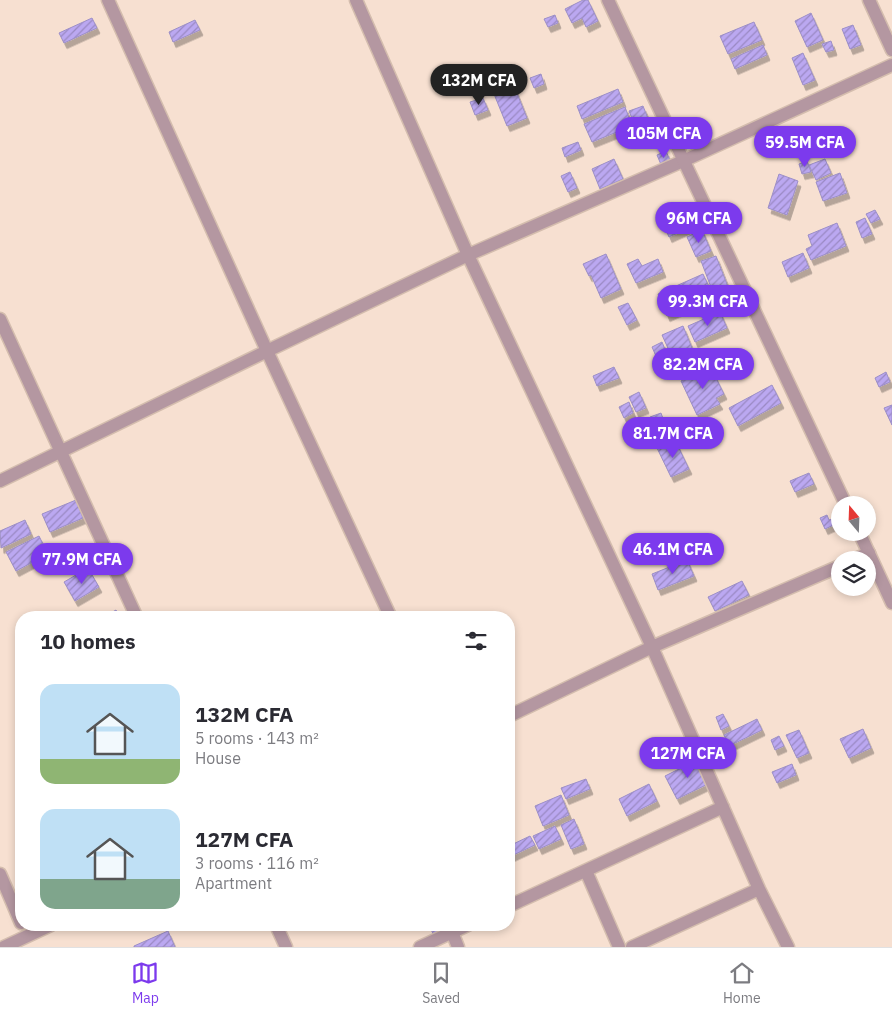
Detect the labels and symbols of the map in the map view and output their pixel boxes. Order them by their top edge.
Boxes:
pin: 132M CFA [427,64,531,106]
pin: 105M CFA [612,116,716,159]
pin: 59.5M CFA [748,126,862,168]
pin: 96M CFA [653,202,745,244]
pin: 99.3M CFA [651,284,765,327]
pin: 82.2M CFA [646,348,760,390]
pin: 81.7M CFA [616,416,730,459]
north arrow [831,496,876,541]
pin: 46.1M CFA [616,532,730,575]
pin: 77.9M CFA [25,542,139,585]
pin: 127M CFA [636,736,740,779]

